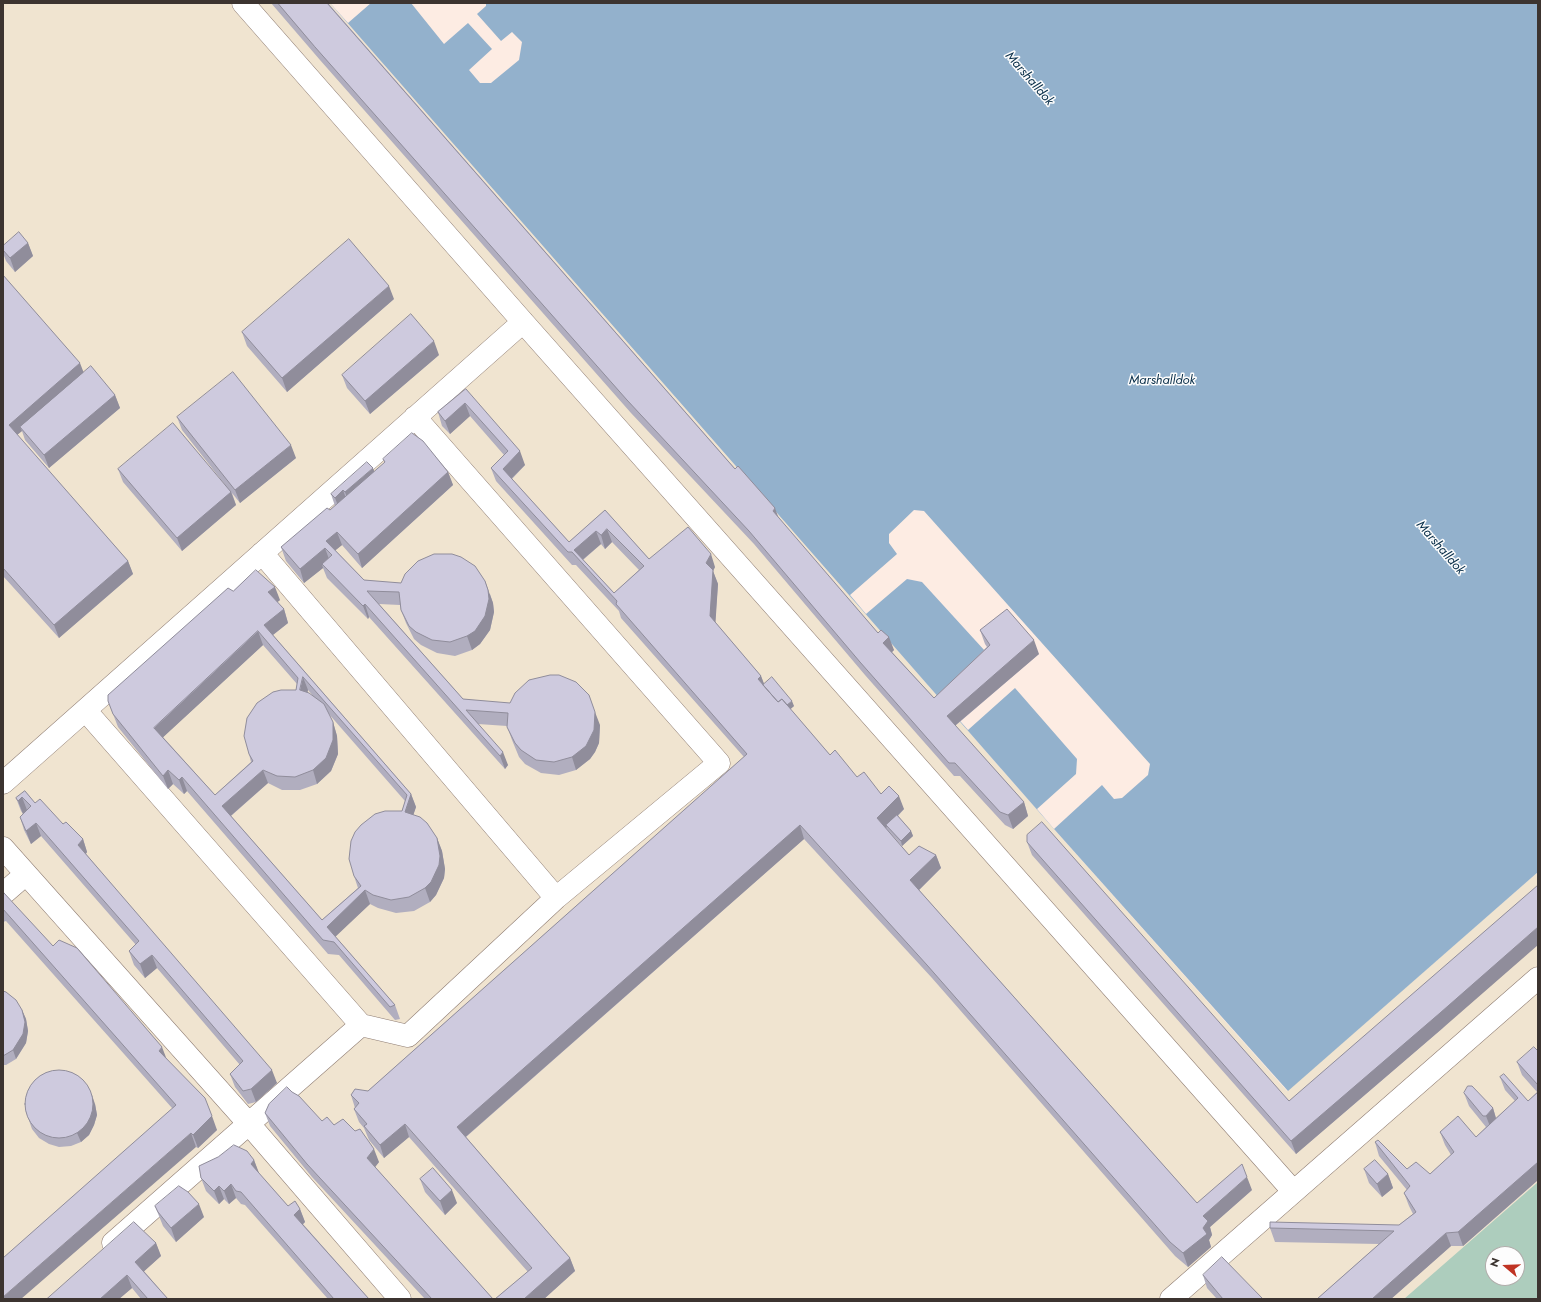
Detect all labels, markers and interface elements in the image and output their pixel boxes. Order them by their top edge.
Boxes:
water label: Marshalldok [1001,49,1057,109]
water label: Marshalldok [1129,373,1195,389]
water label: Marshalldok [1412,518,1468,578]
north arrow [1485,1246,1525,1286]
text: N [1486,1256,1504,1269]

